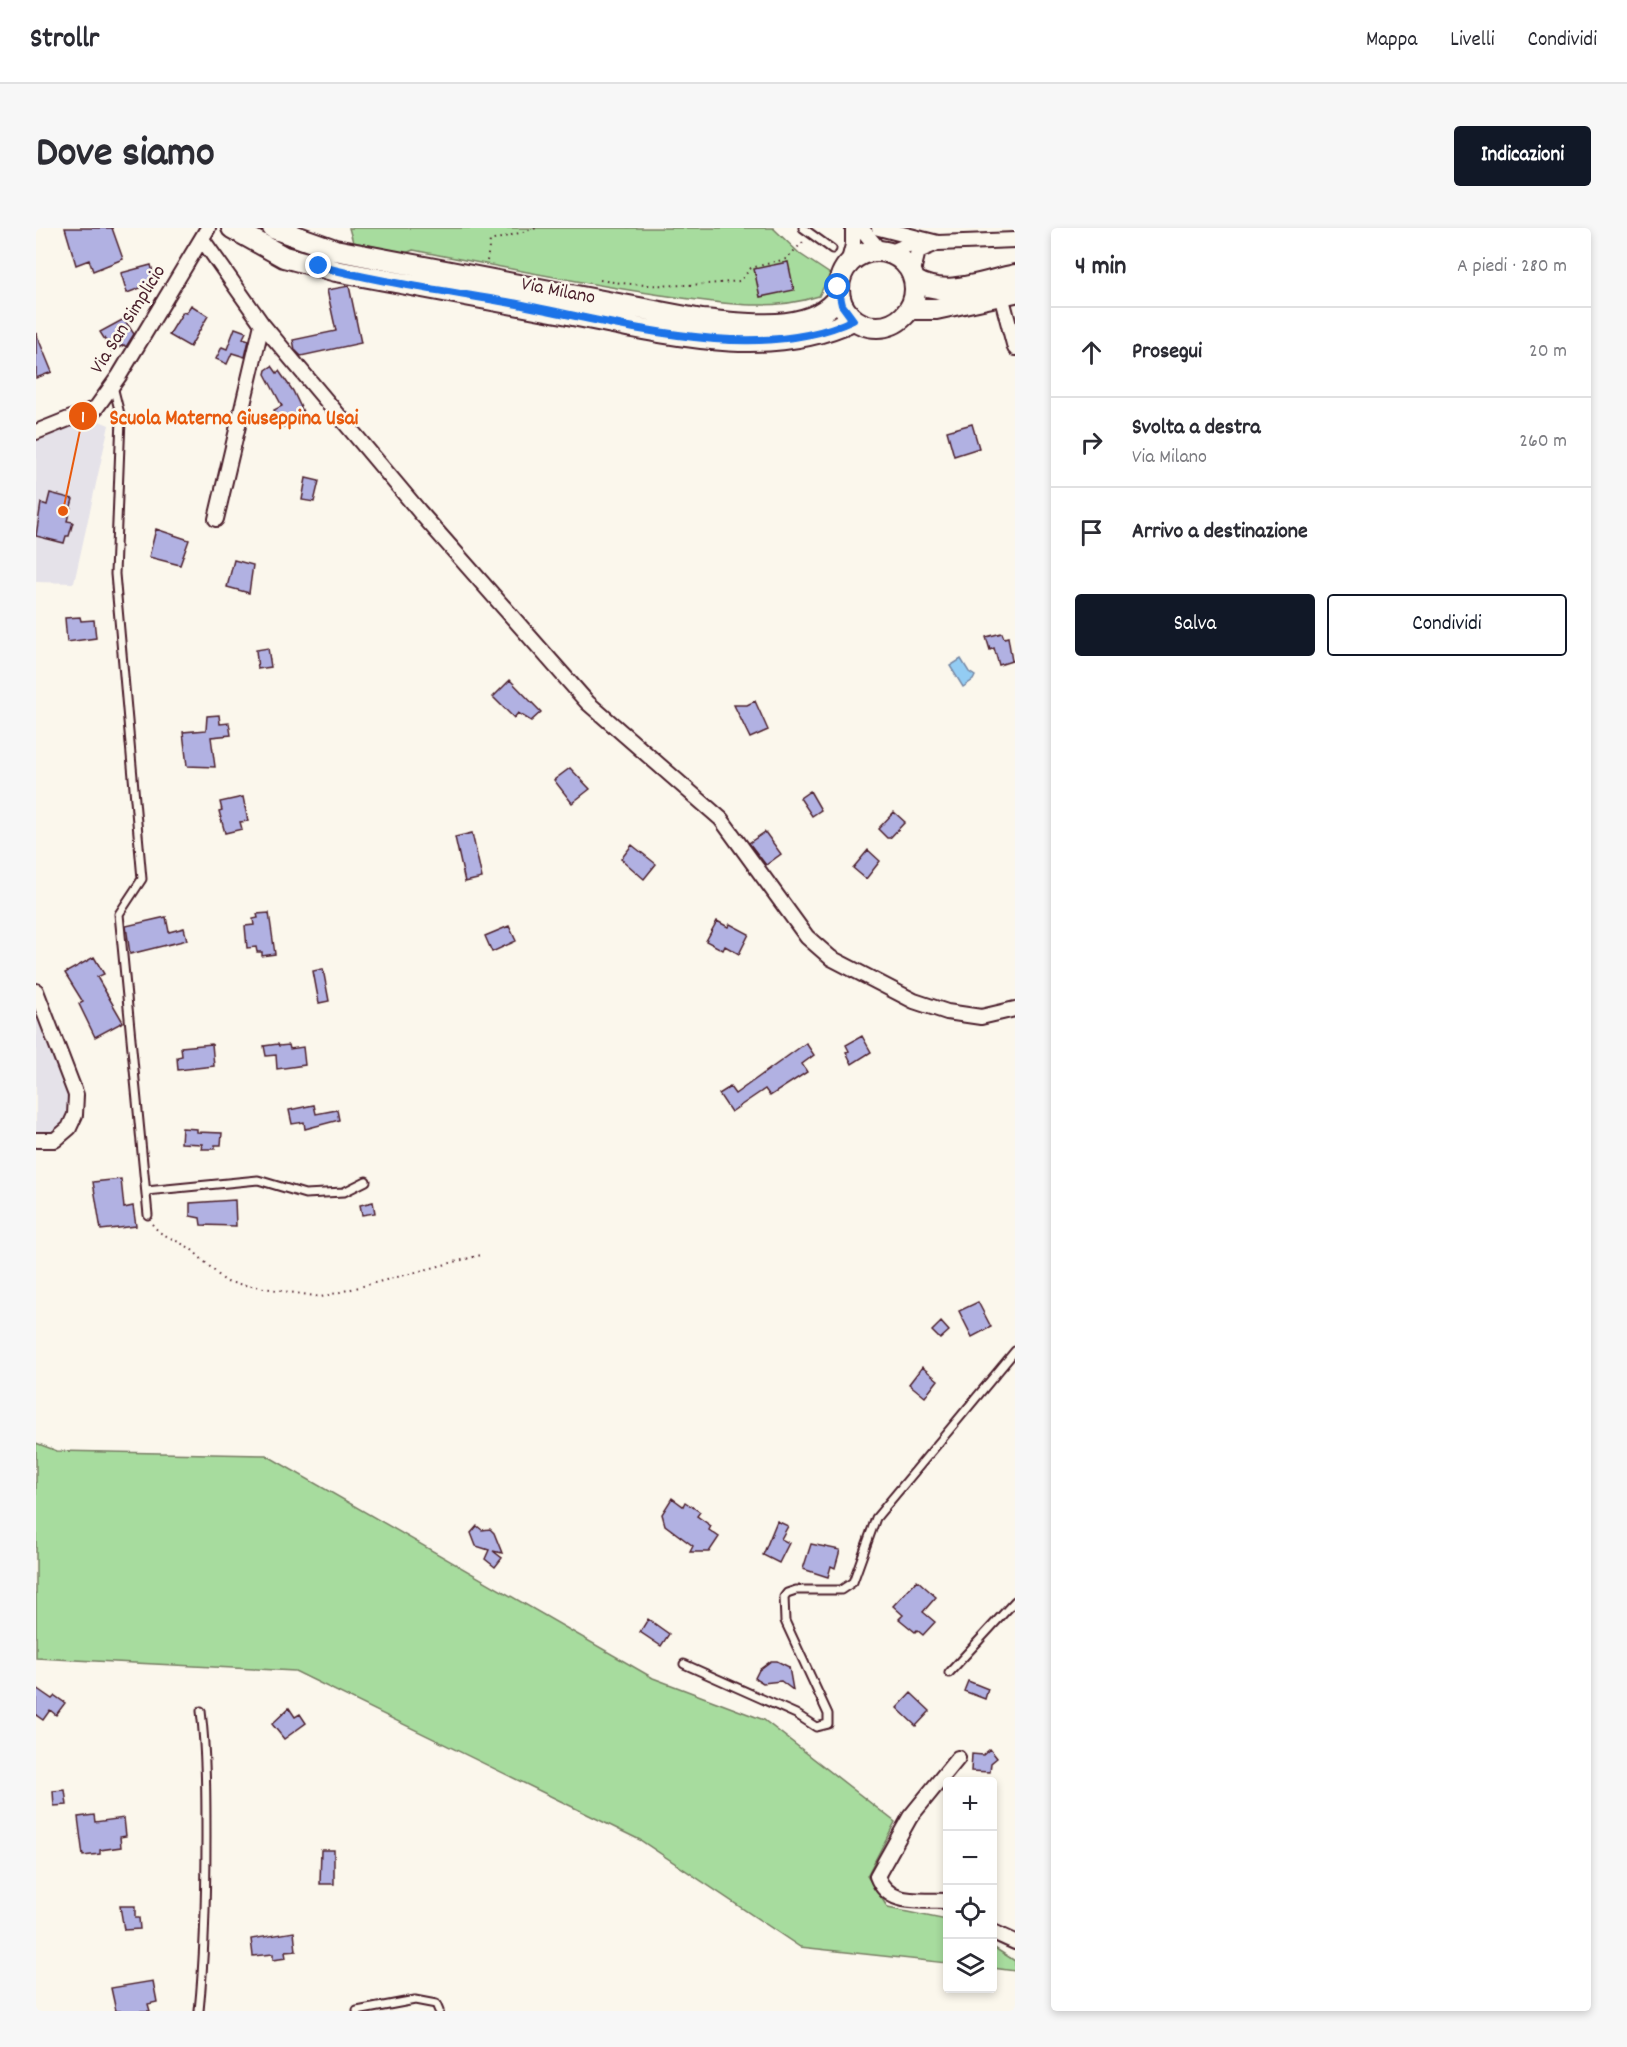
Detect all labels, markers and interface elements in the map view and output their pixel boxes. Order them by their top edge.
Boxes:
text: Strollr [30,21,99,61]
text: Mappa [1366,26,1417,56]
text: Livelli [1450,26,1495,56]
text: Condividi [1528,26,1597,56]
text: Dove siamo [36,126,215,186]
button: Indicazioni [1454,126,1591,186]
text: 4 min [1075,249,1126,286]
route end [305,252,331,278]
text: A piedi · 280 m [1457,253,1567,281]
street label: Via San Simplicio [84,260,174,380]
street label: Via Milano [519,271,598,313]
route start [824,273,850,299]
icon: ahead [1075,336,1108,369]
text: Prosegui [1132,337,1202,368]
text: 20 m [1529,338,1567,366]
callout: Scuola Materna Giuseppina Usai [68,397,371,436]
text: Scuola Materna Giuseppina Usai [110,405,359,435]
text: 1 [81,406,85,431]
text: Svolta a destra [1132,413,1261,444]
icon: right [1075,426,1108,459]
text: 260 m [1519,428,1567,456]
text: Via Milano [1132,444,1207,472]
icon: arrive [1075,516,1108,549]
text: Arrivo a destinazione [1132,517,1308,548]
button: Salva [1075,594,1315,656]
button: Condividi [1327,594,1567,656]
map controls [943,1777,997,1993]
button: + [943,1777,997,1831]
button: − [943,1831,997,1885]
button: locate [943,1885,997,1939]
button: layers [943,1939,997,1993]

